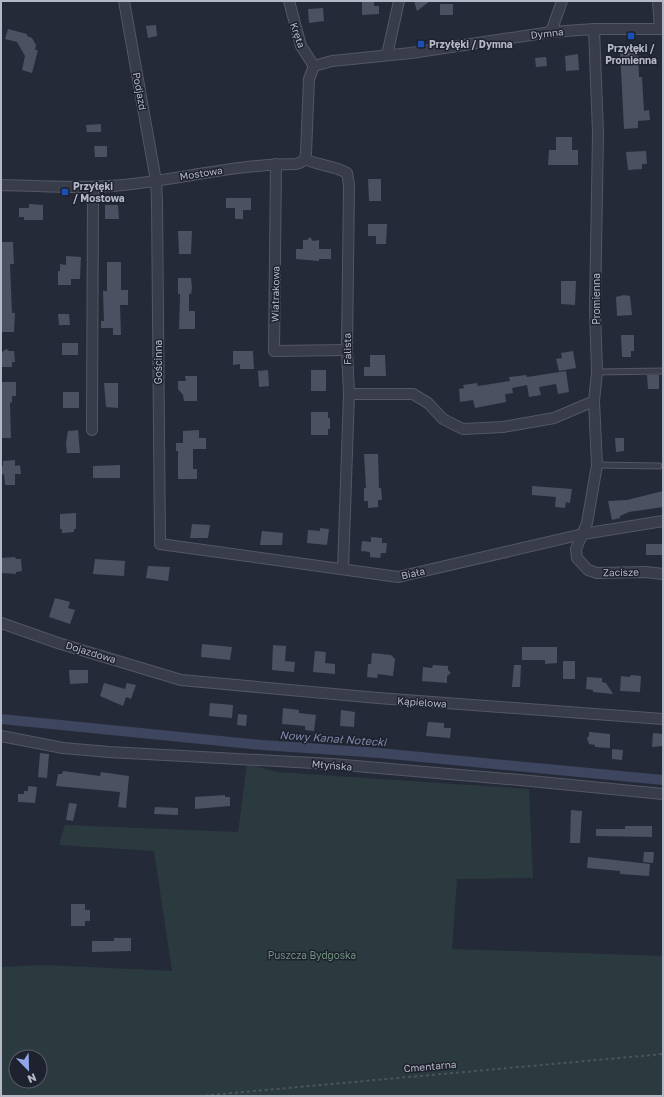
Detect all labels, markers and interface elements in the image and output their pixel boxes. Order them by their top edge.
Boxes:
street label: Kręta [288,21,308,49]
street label: Dymna [530,25,564,41]
marker: Przyłęki / Promienna [626,31,636,41]
place label: Przyłęki / Dymna [429,38,513,50]
marker: Przyłęki / Dymna [416,39,426,49]
place label: Przyłęki / Promienna [605,42,657,66]
street label: Podjazd [131,71,149,111]
street label: Mostowa [179,164,223,182]
place label: Przyłęki / Mostowa [73,180,125,204]
marker: Przyłęki / Mostowa [60,187,70,197]
street label: Wiatrakowa [269,266,281,322]
street label: Promienna [590,273,602,325]
street label: Falista [341,333,353,365]
street label: Gościnna [152,340,164,384]
street label: Biała [400,565,426,581]
street label: Zacisze [603,566,639,578]
street label: Dojazdowa [64,639,118,665]
street label: Kąpielowa [397,694,447,710]
water label: Nowy Kanał Notecki [279,728,389,749]
street label: Młyńska [311,757,353,773]
park label: Puszcza Bydgoska [268,949,356,961]
north arrow [8,1049,48,1089]
street label: Cmentarna [403,1058,457,1074]
text: N [26,1071,38,1086]

